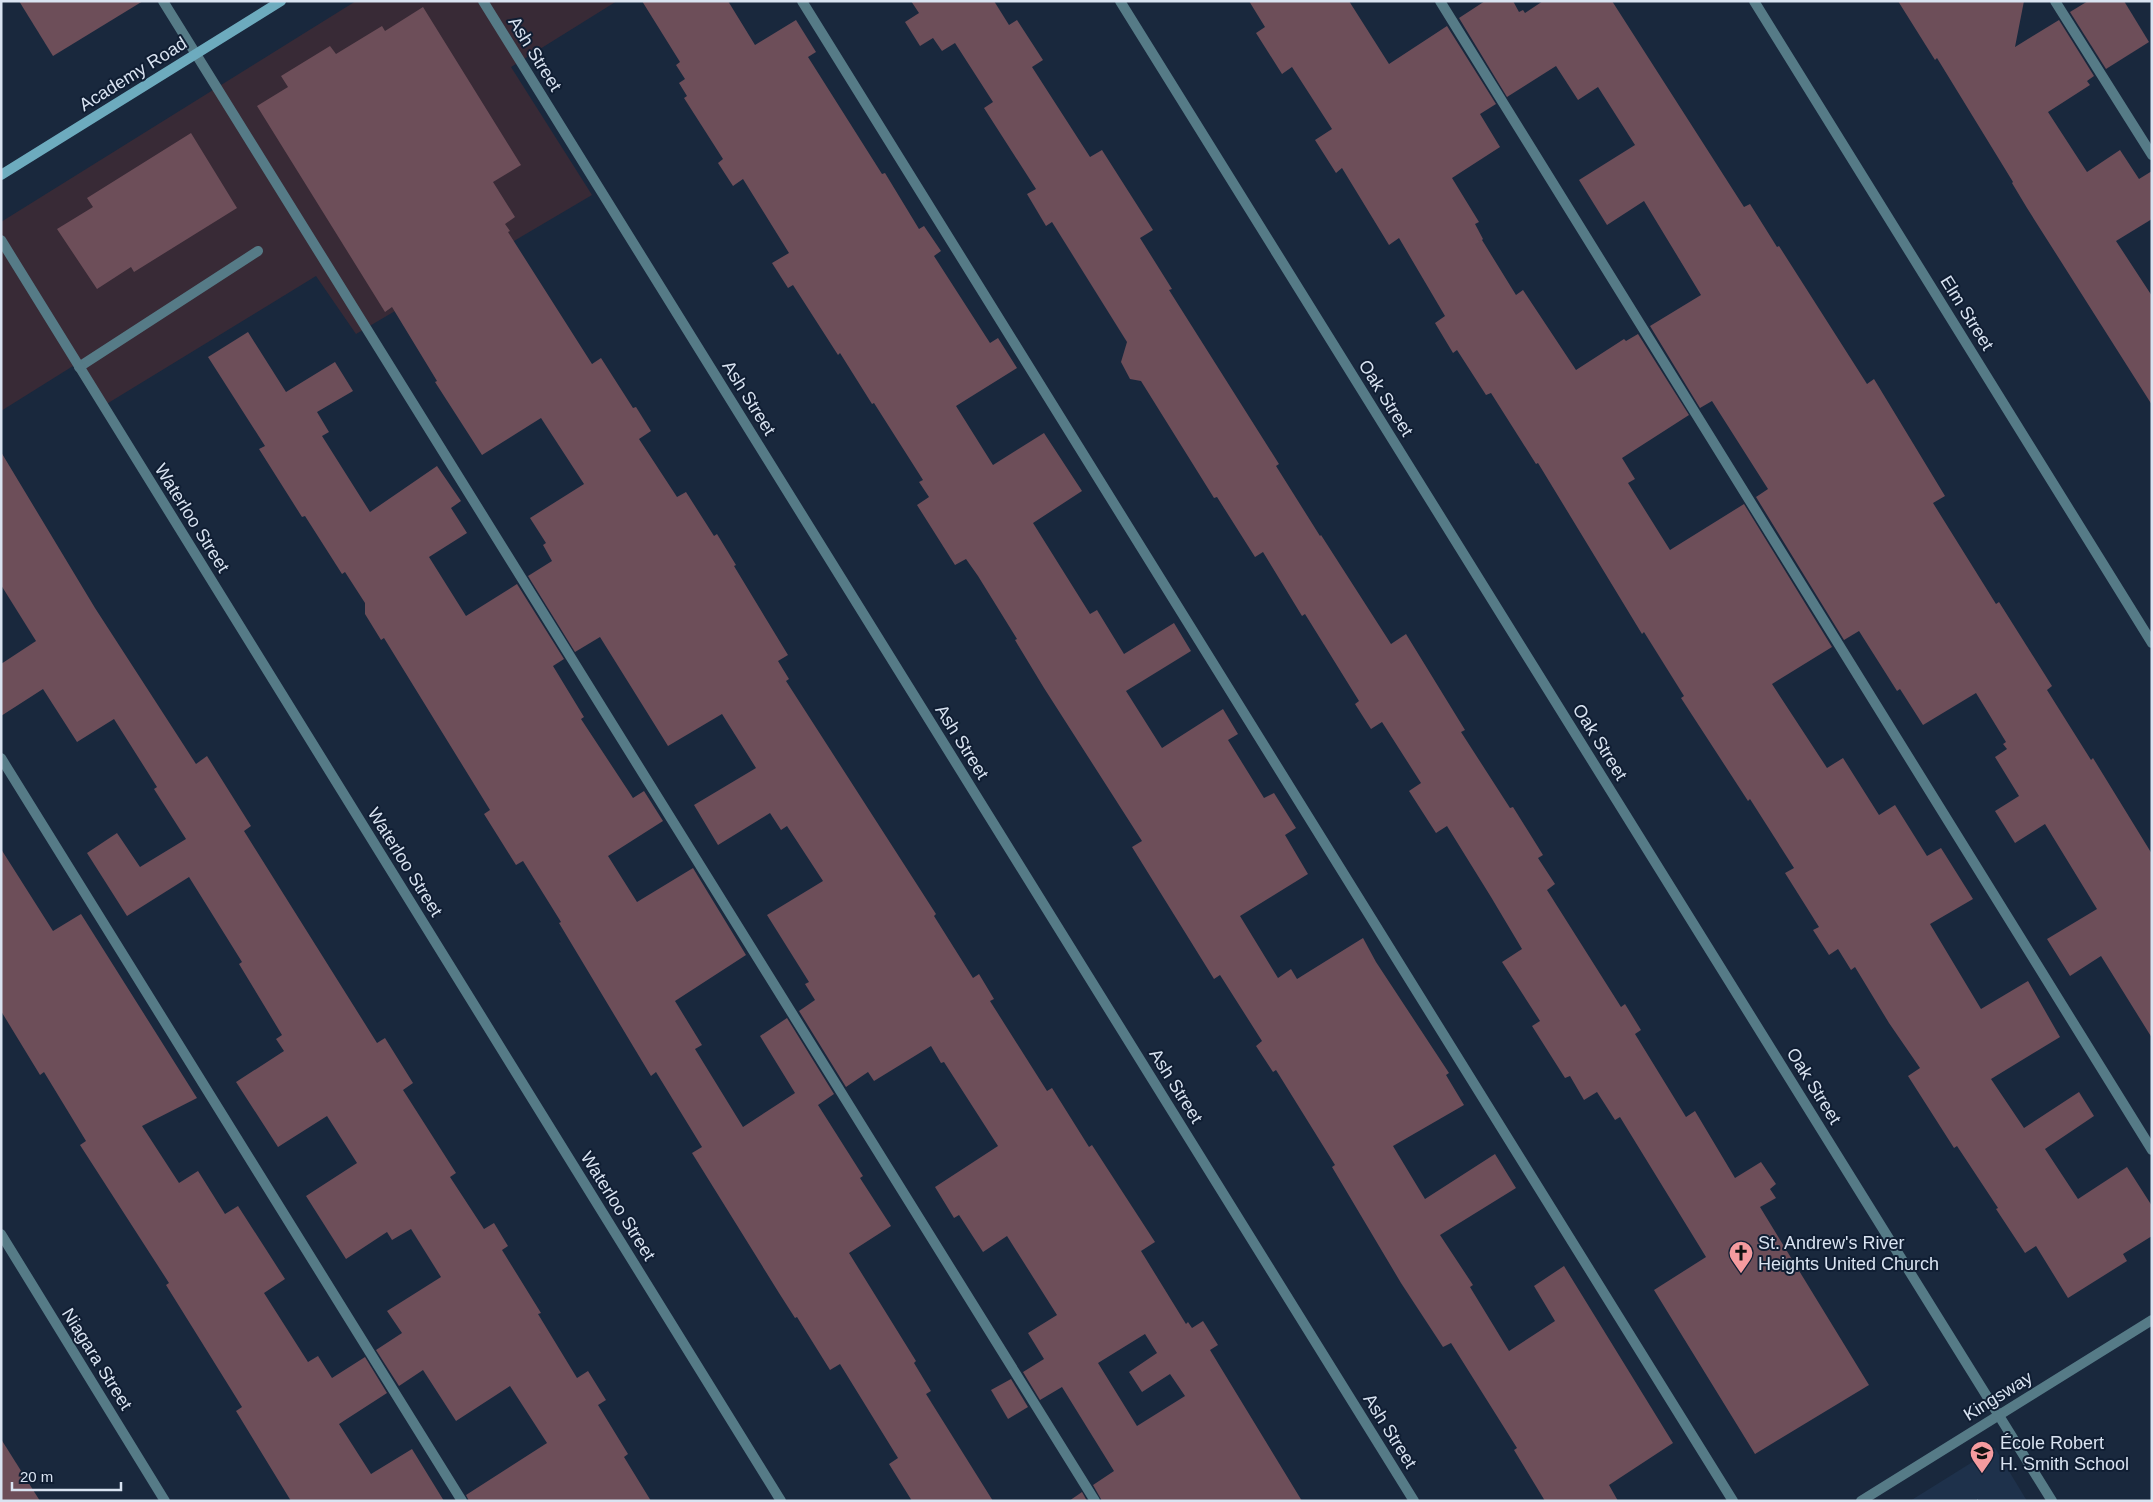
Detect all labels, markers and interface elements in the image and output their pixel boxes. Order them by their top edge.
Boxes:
street label: Ash Street [504,13,566,95]
street label: Academy Road [76,33,190,115]
street label: Elm Street [1936,272,1998,354]
street label: Oak Street [1355,356,1417,440]
street label: Ash Street [718,357,780,439]
street label: Waterloo Street [151,460,233,576]
street label: Oak Street [1569,700,1631,784]
street label: Ash Street [931,701,993,783]
street label: Waterloo Street [364,804,446,920]
street label: Oak Street [1783,1044,1845,1128]
street label: Ash Street [1145,1045,1207,1127]
street label: Waterloo Street [577,1148,659,1264]
place label: St. Andrew's River Heights United Church [1758,1233,1939,1274]
church icon: St. Andrew's River Heights United Church [1728,1240,1754,1274]
street label: Niagara Street [58,1304,136,1414]
street label: Kingsway [1960,1367,2036,1425]
street label: Ash Street [1359,1390,1421,1472]
place label: École Robert H. Smith School [2000,1433,2129,1474]
school or university icon: École Robert H. Smith School [1969,1440,1995,1474]
scale bar [12,1460,121,1492]
text: 20 m [20,1468,53,1485]

